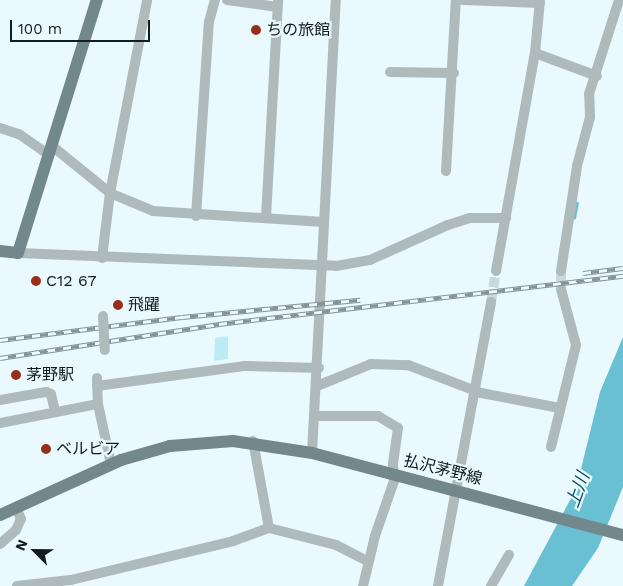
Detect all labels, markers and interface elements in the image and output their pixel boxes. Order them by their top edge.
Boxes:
scale bar [12,10,152,42]
text: 100 m [18,20,62,38]
place label: ちの旅館 [266,20,330,40]
marker: ちの旅館 [250,24,262,36]
place label: C12 67 [46,271,97,291]
marker: C12 67 [30,275,42,287]
place label: 飛躍 [128,295,160,315]
marker: 飛躍 [112,299,124,311]
place label: 茅野駅 [26,365,74,385]
marker: 茅野駅 [10,369,22,381]
place label: ベルビア [56,439,120,459]
marker: ベルビア [40,443,52,455]
street label: 払沢茅野線 [402,451,484,489]
water label: 上川 [562,469,594,511]
north arrow [10,526,60,576]
text: N [12,537,31,553]

